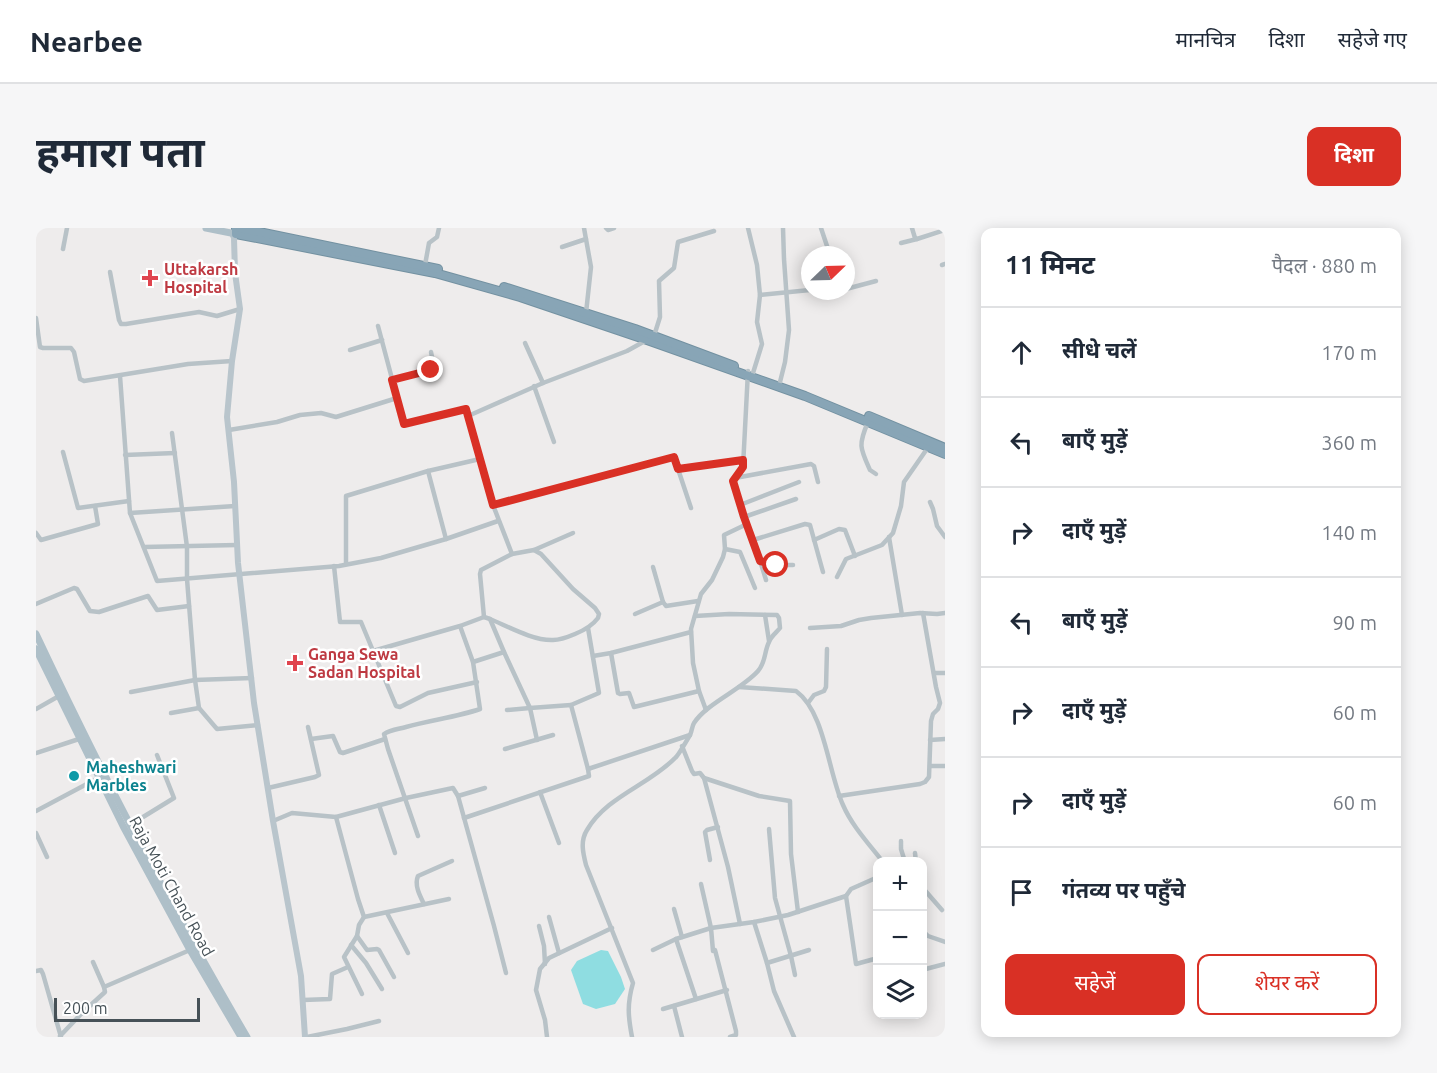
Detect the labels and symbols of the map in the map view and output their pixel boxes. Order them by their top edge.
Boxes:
north arrow [801,246,855,300]
place label: Uttakarsh Hospital [164,260,238,296]
marker: Uttakarsh Hospital [141,269,159,287]
route end [417,356,443,382]
route start [762,551,788,577]
place label: Ganga Sewa Sadan Hospital [308,645,421,681]
marker: Ganga Sewa Sadan Hospital [286,654,304,672]
place label: Maheshwari Marbles [86,758,176,794]
marker: Maheshwari Marbles [67,769,81,783]
street label: Raja Moti Chand Road [126,813,218,959]
scale bar [54,995,200,1022]

